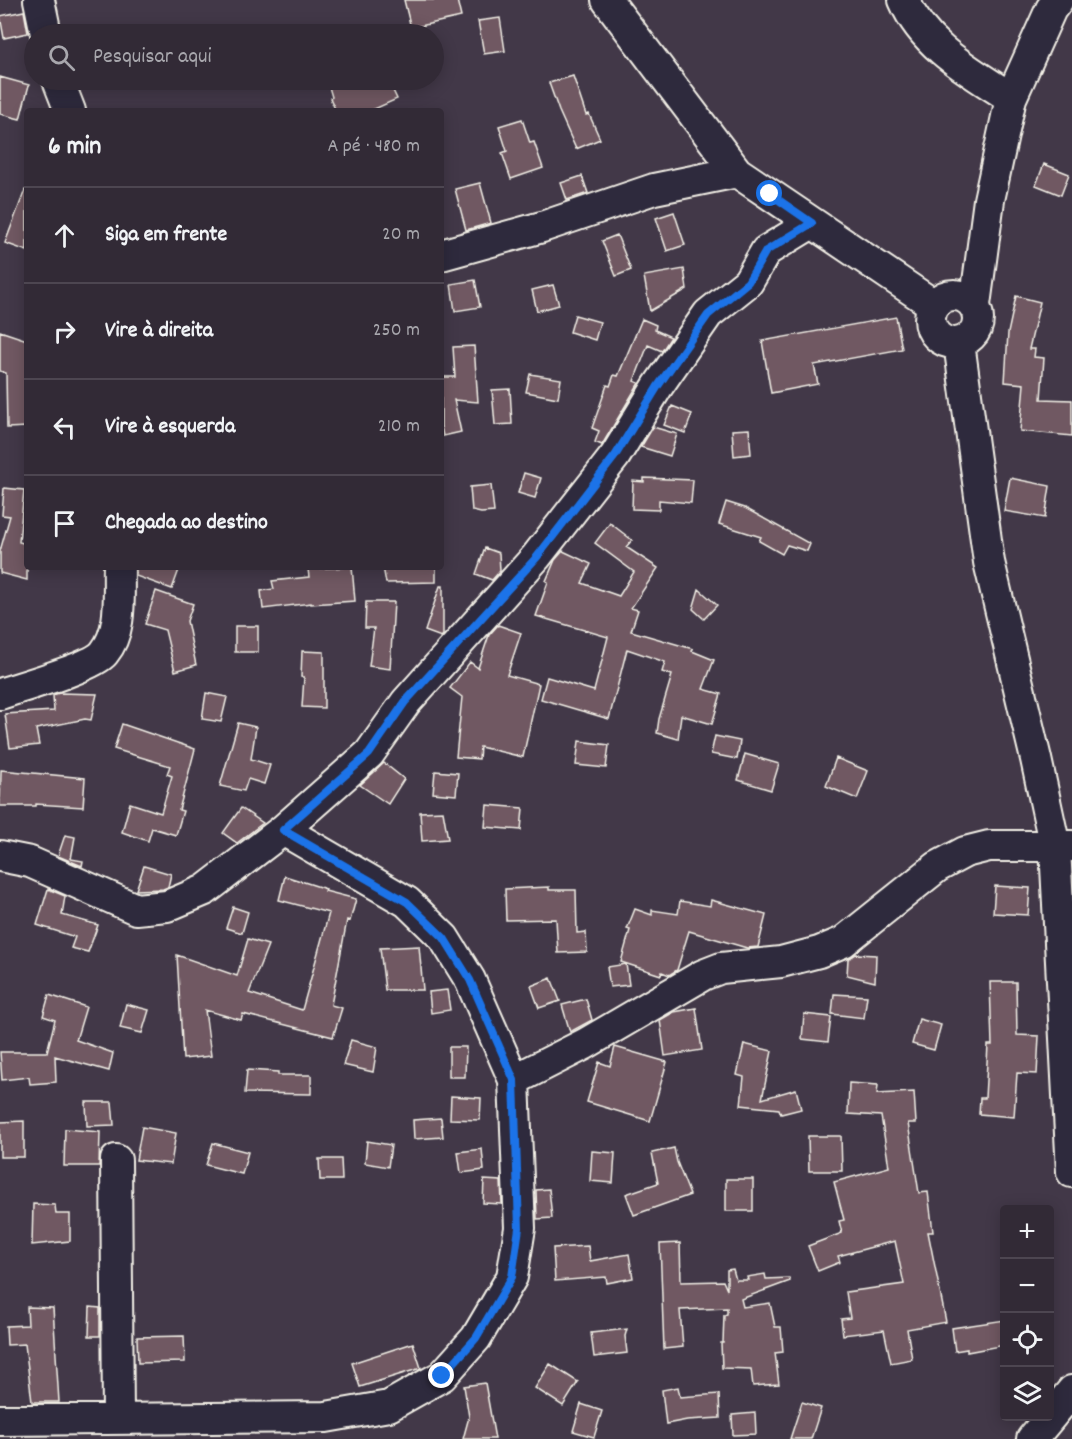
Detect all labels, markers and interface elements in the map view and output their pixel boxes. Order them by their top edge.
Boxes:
search box [24,24,444,90]
icon: search [45,41,78,74]
text: Pesquisar aqui [93,42,212,73]
text: 6 min [48,129,101,166]
text: A pé · 480 m [327,133,420,161]
route start [756,180,782,206]
icon: ahead [48,219,81,252]
text: Siga em frente [105,220,227,251]
text: 20 m [382,221,420,249]
icon: right [48,315,81,348]
text: Vire à direita [105,316,213,347]
text: 250 m [373,317,420,345]
icon: left [48,411,81,444]
text: Vire à esquerda [105,412,235,443]
text: 210 m [378,413,420,441]
icon: arrive [48,507,81,540]
text: Chegada ao destino [105,508,268,539]
map controls [1000,1205,1054,1421]
button: + [1000,1205,1054,1259]
button: − [1000,1259,1054,1313]
button: locate [1000,1313,1054,1367]
route end [428,1362,454,1388]
button: layers [1000,1367,1054,1421]

